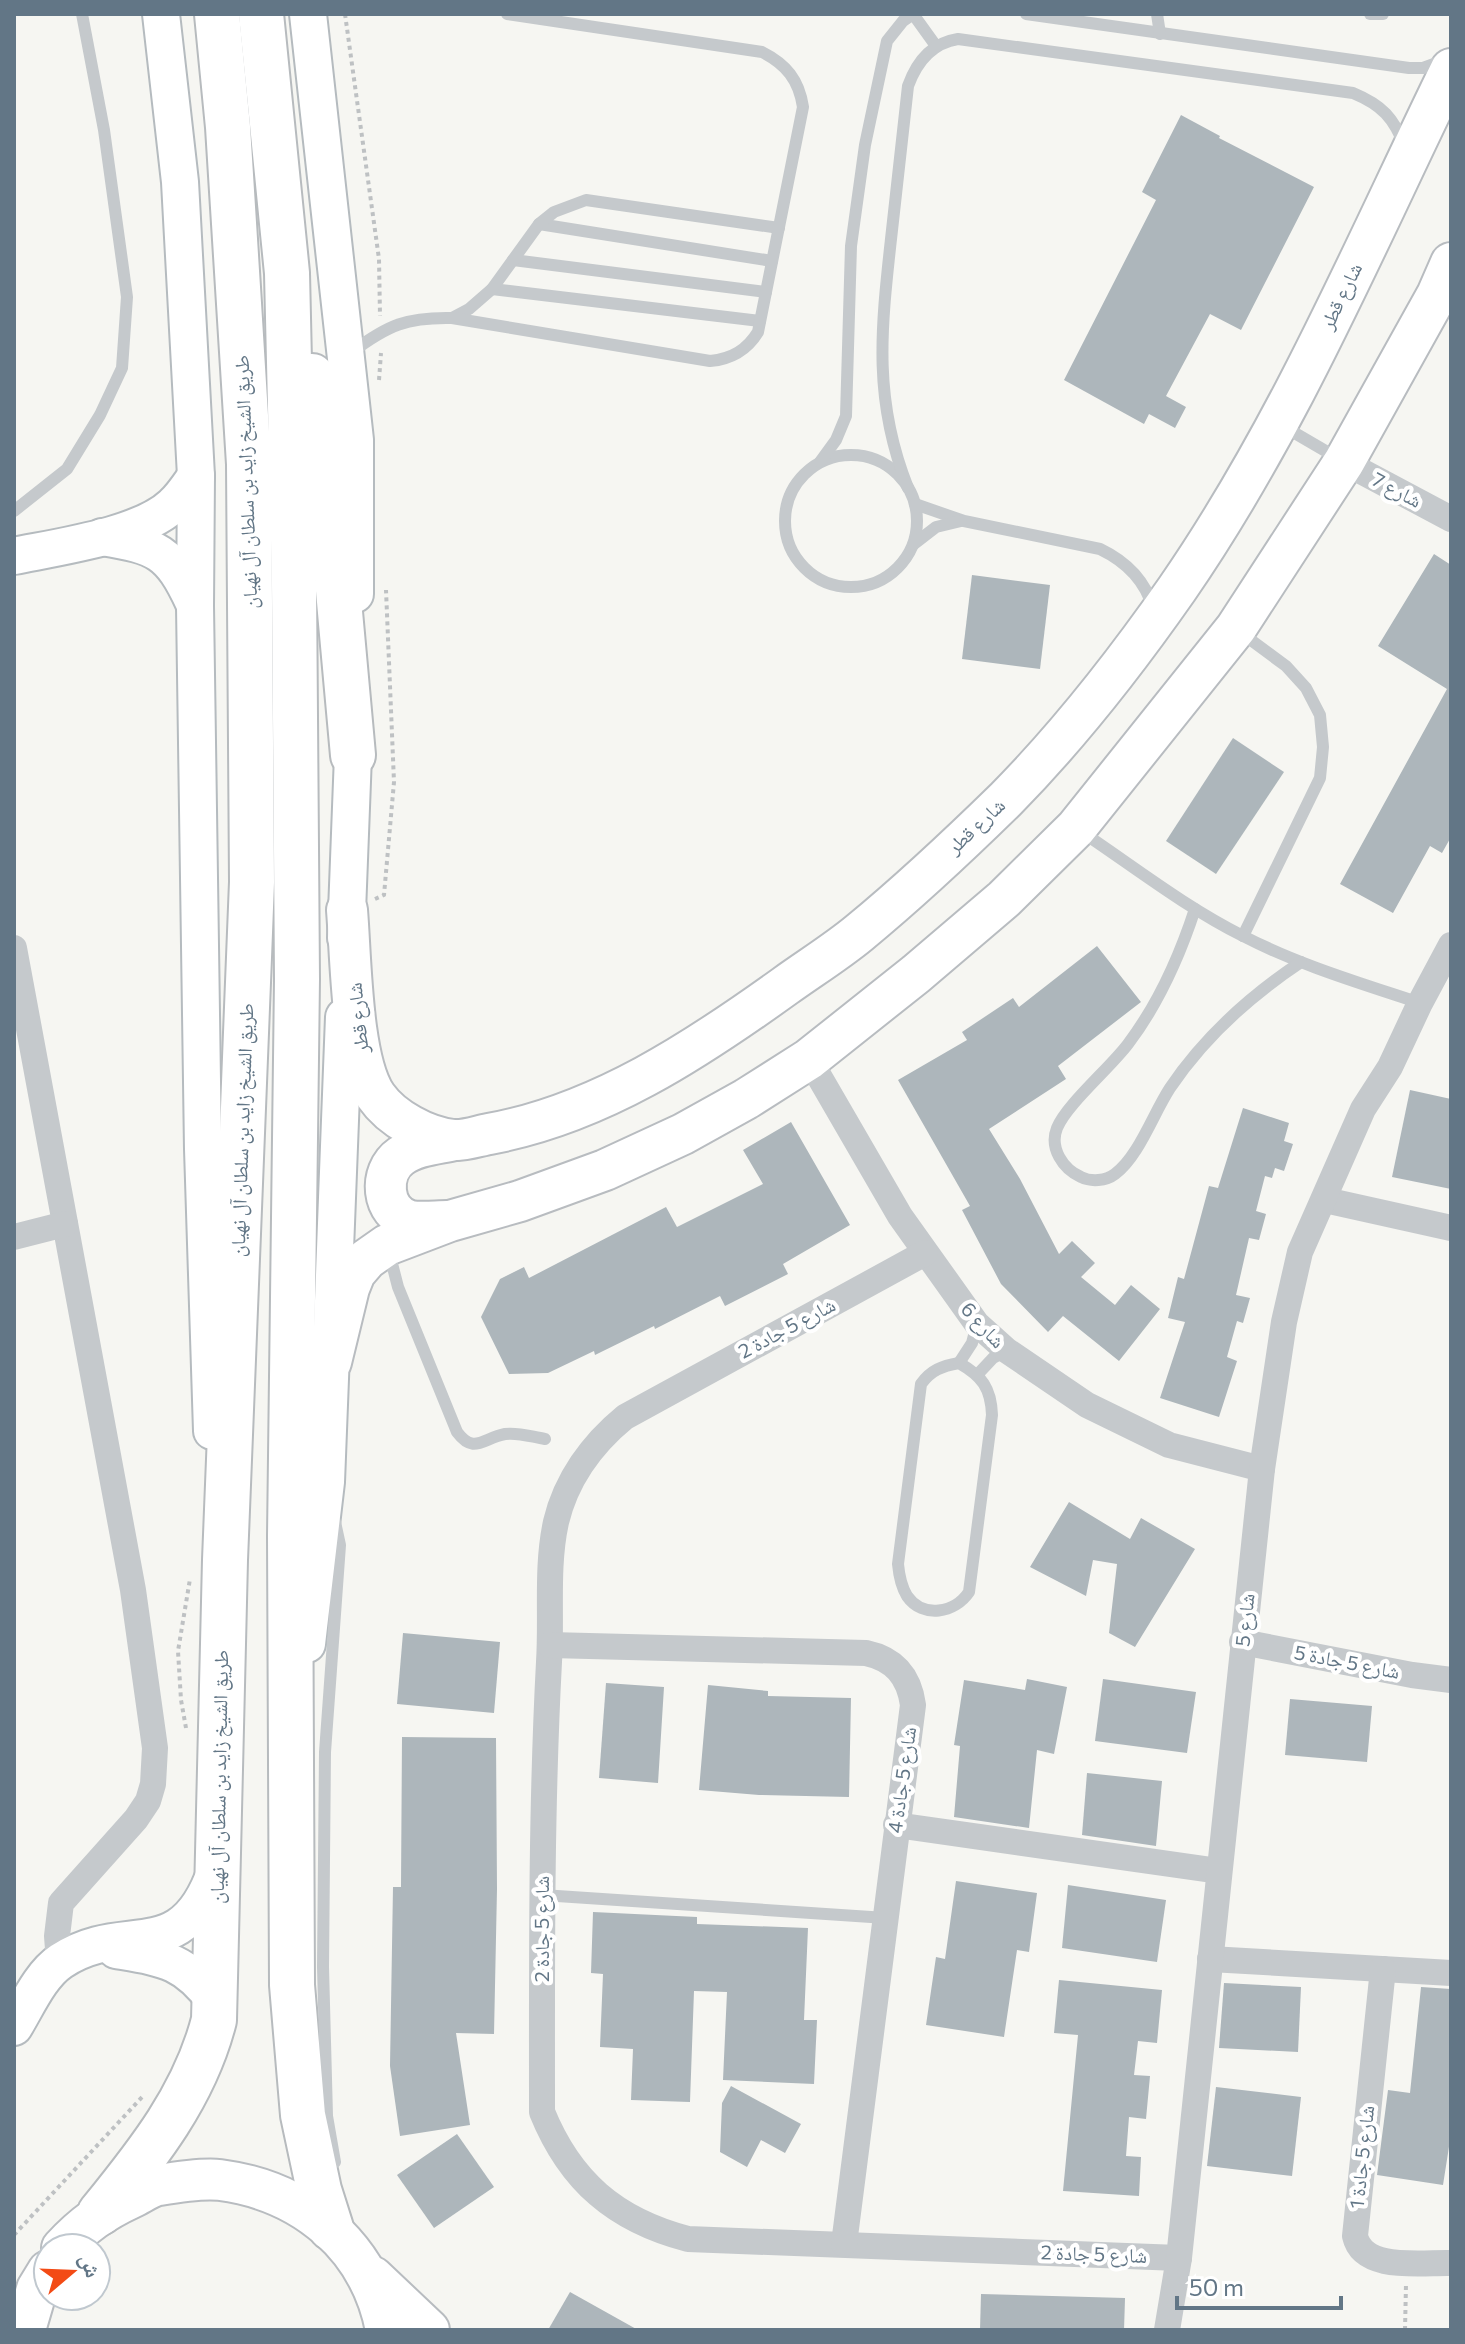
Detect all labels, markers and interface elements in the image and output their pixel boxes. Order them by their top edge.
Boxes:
street label: شارع قطر [1313,258,1368,334]
street label: طريق الشيخ زايد بن سلطان آل نهيان [229,355,263,609]
street label: شارع 7 [1368,466,1426,514]
street label: شارع قطر [940,792,1011,860]
street label: شارع قطر [341,981,375,1056]
street label: طريق الشيخ زايد بن سلطان آل نهيان [225,1003,259,1257]
street label: شارع 5 جادة 2 [734,1292,840,1364]
street label: شارع 6 [955,1296,1011,1354]
street label: شارع 5 [1229,1592,1261,1648]
street label: شارع 5 جادة 5 [1292,1639,1402,1685]
street label: طريق الشيخ زايد بن سلطان آل نهيان [204,1650,234,1904]
street label: شارع 5 جادة 4 [882,1725,922,1835]
street label: شارع 5 جادة 2 [529,1876,555,1982]
street label: شارع 5 جادة 1 [1344,2104,1380,2210]
north arrow [32,2232,112,2312]
street label: شارع 5 جادة 2 [1040,2239,1148,2269]
text: ش [74,2250,108,2281]
scale bar [1177,2260,1341,2310]
text: 50 m [1189,2272,1244,2301]

